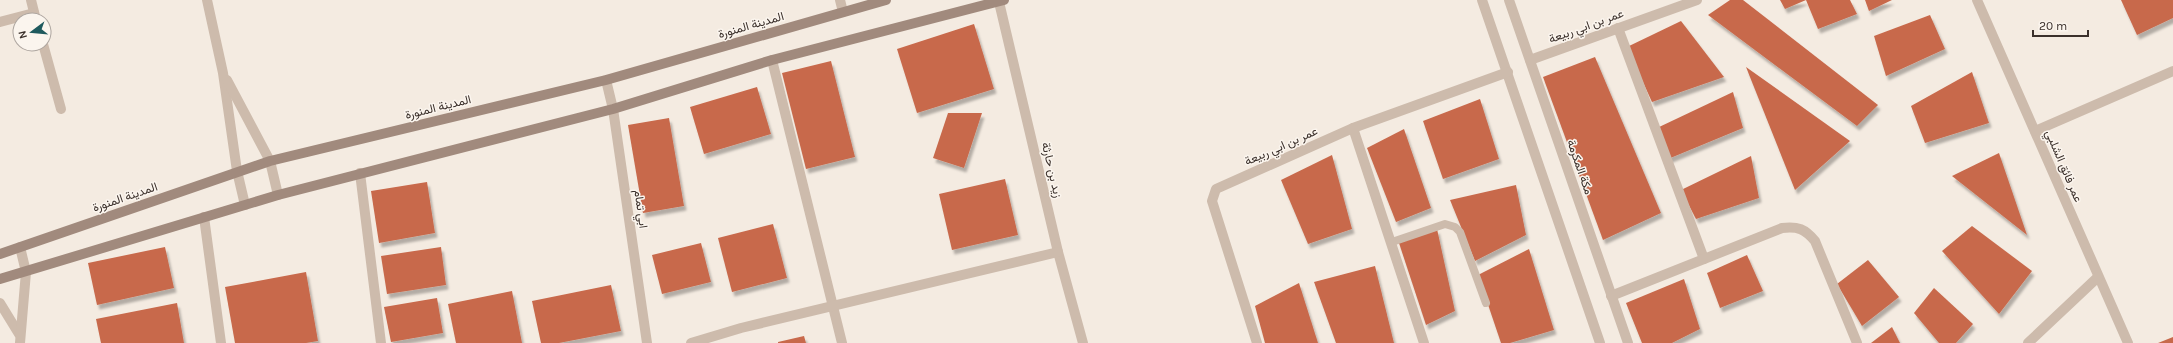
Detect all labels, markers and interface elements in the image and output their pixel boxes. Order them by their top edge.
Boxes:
street label: عمر بن ابي ربيعة [1547,6,1626,49]
street label: المدينة المنورة [717,9,786,42]
north arrow [12,12,52,52]
scale bar [2033,12,2088,38]
text: 20 m [2039,19,2067,33]
text: N [16,29,30,40]
street label: المدينة المنورة [403,92,473,123]
street label: عمر بن ابي ربيعة [1242,124,1321,171]
street label: عمر فائق الشلبي [2040,128,2086,205]
street label: مكة المكرمة [1563,138,1596,197]
street label: زيد بن حارثة [1038,141,1065,199]
street label: المدينة المنورة [91,179,160,216]
street label: ابي تمام [628,189,651,230]

